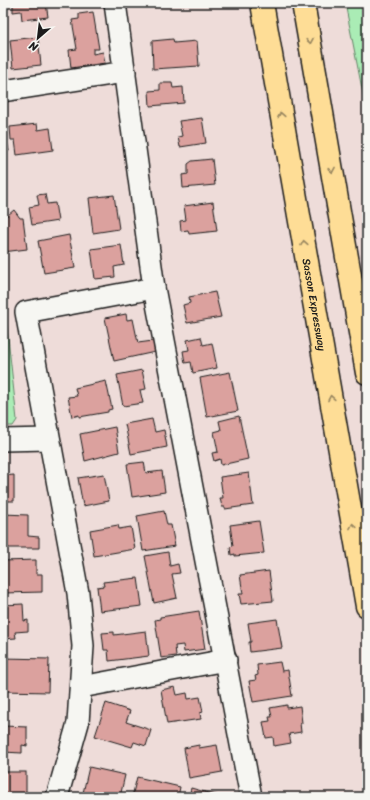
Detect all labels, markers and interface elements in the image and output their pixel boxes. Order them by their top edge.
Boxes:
north arrow [18,18,58,58]
text: N [25,36,42,57]
one-way arrow [305,38,313,45]
one-way arrow [278,112,286,118]
one-way arrow [327,166,335,173]
one-way arrow [300,240,308,246]
street label: Sasson Expressway [297,257,331,353]
one-way arrow [327,395,336,402]
one-way arrow [349,523,358,530]

